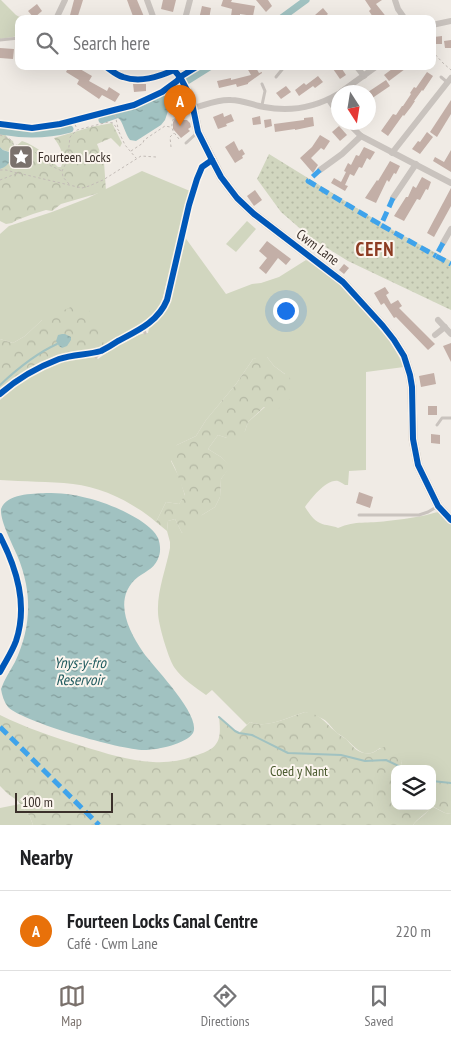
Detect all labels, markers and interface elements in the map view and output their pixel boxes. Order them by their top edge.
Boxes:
search box [15,15,436,70]
icon: search [33,29,61,57]
text: Search here [73,31,150,55]
pin: A [164,85,196,126]
north arrow [331,85,376,130]
place icon: Fourteen Locks [8,144,34,170]
place label: Fourteen Locks [38,148,111,166]
street label: Cwm Lane [293,225,343,269]
district label: CEFN [355,237,395,261]
your location [273,298,299,324]
water label: Ynys-y-fro Reservoir [54,653,108,689]
park label: Coed y Nant [270,762,328,780]
map controls [391,765,436,810]
button: layers [391,765,436,810]
scale bar [15,790,112,813]
text: 100 m [22,793,53,811]
text: Nearby [20,844,73,871]
text: Fourteen Locks Canal Centre [67,909,258,933]
text: A [32,921,40,941]
text: 220 m [396,921,431,941]
text: Café · Cwm Lane [67,933,158,953]
tab: Map [58,982,86,1030]
tab: Directions [201,982,249,1030]
tab: Saved [365,982,393,1030]

